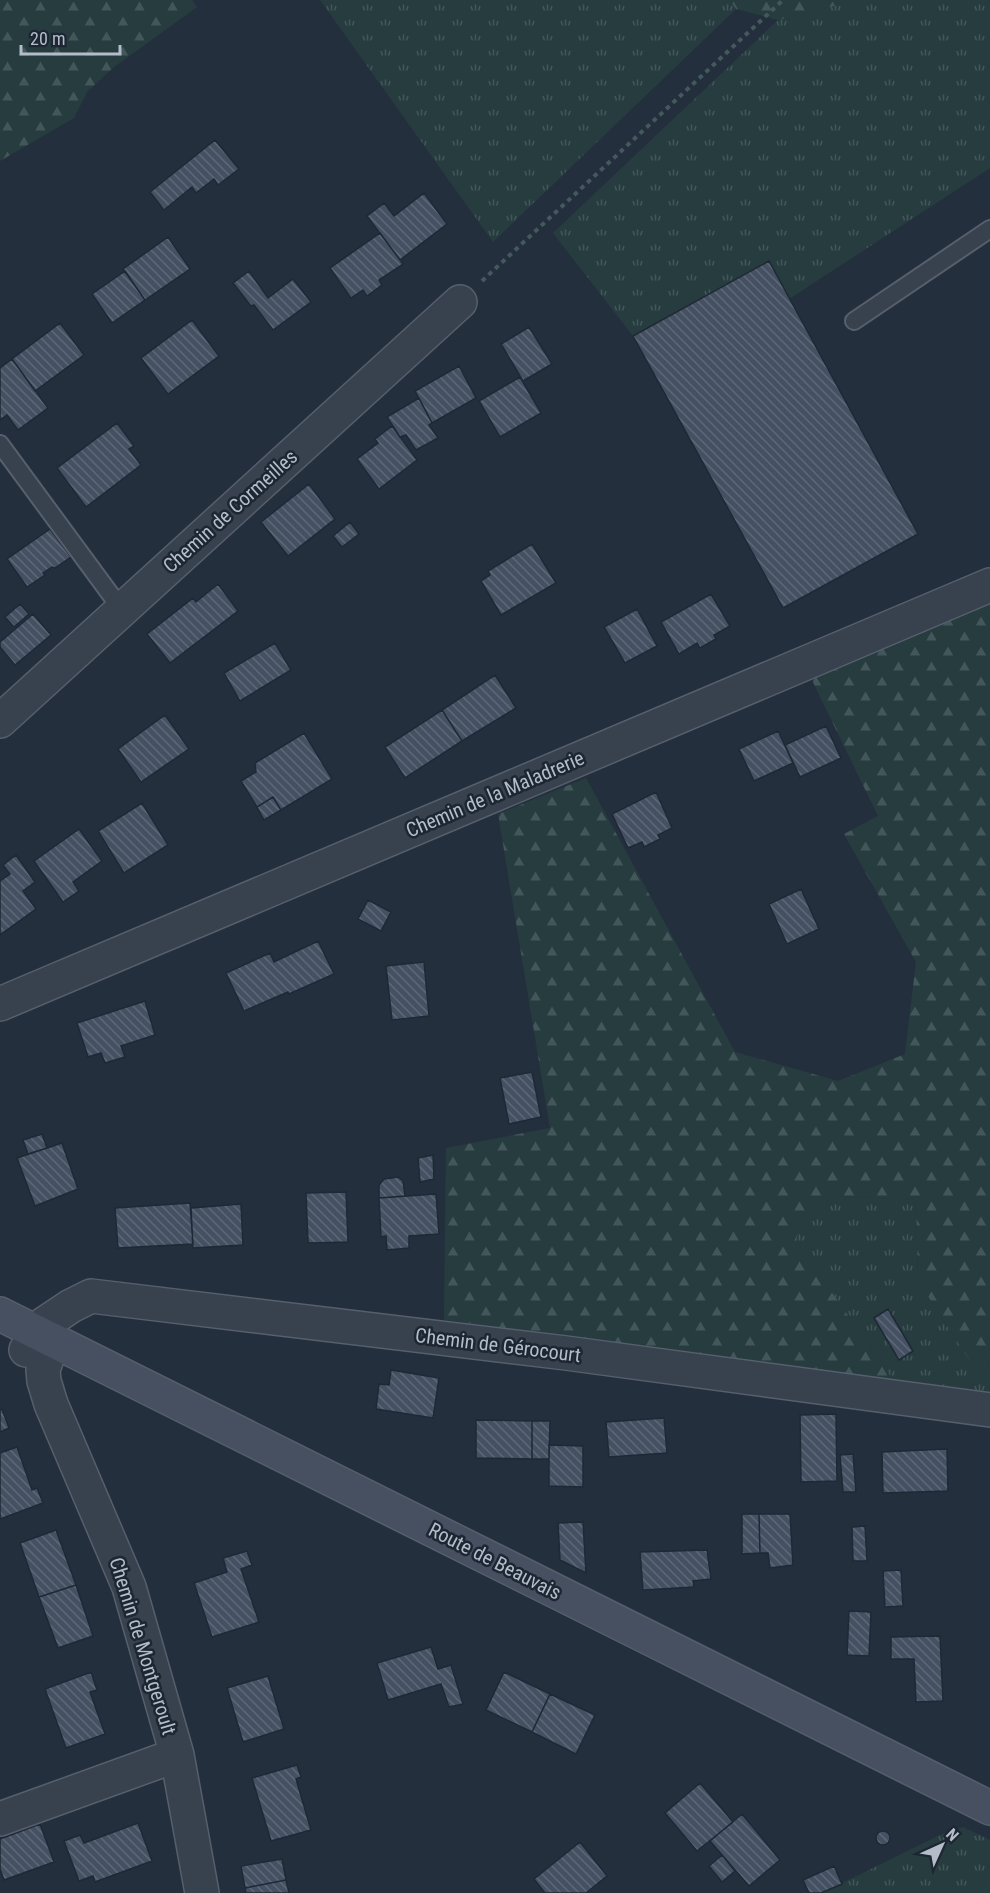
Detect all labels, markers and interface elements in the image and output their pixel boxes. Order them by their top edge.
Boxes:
scale bar [21,18,120,56]
text: 20 m [30,28,65,49]
street label: Chemin de Cormeilles [158,444,302,578]
street label: Chemin de la Maladrerie [402,746,588,842]
street label: Chemin de Gérocourt [414,1323,582,1367]
street label: Route de Beauvais [425,1517,565,1605]
street label: Chemin de Montgeroult [105,1554,181,1738]
north arrow [912,1815,972,1875]
text: N [942,1825,962,1845]

